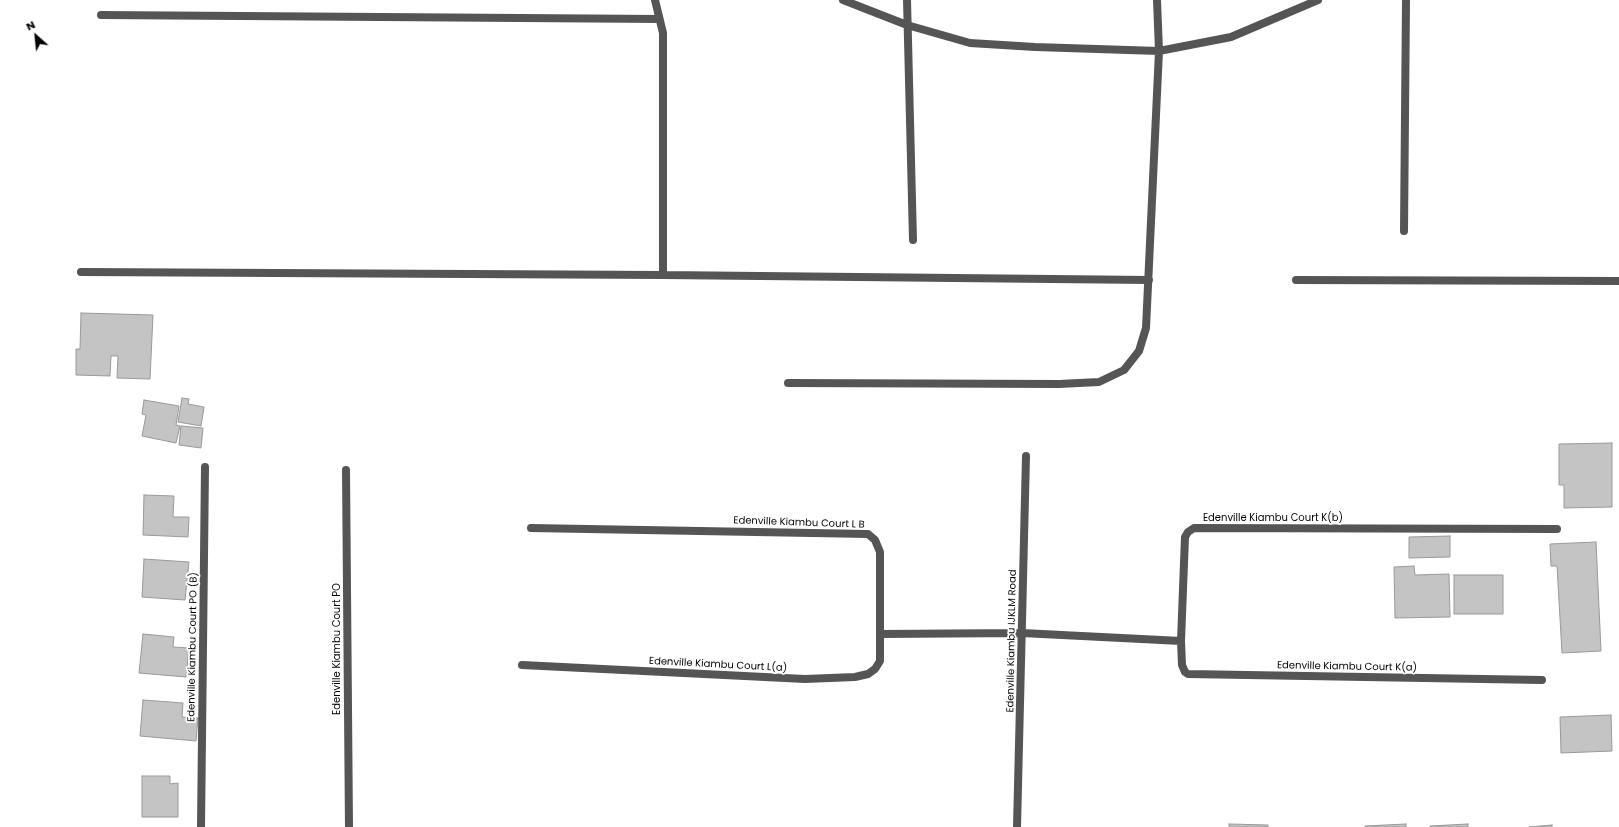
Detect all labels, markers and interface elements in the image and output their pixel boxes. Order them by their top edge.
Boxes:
north arrow [16,16,56,56]
text: N [23,16,38,34]
street label: Edenville Kiambu Court K(b) [1203,512,1343,524]
street label: Edenville Kiambu Court L B [733,515,865,531]
street label: Edenville Kiambu IJKLM Road [1005,569,1019,713]
street label: Edenville Kiambu Court PO (B) [186,572,200,722]
street label: Edenville Kiambu Court PO [331,583,343,715]
street label: Edenville Kiambu Court L(a) [649,655,787,675]
street label: Edenville Kiambu Court K(a) [1277,660,1417,674]

